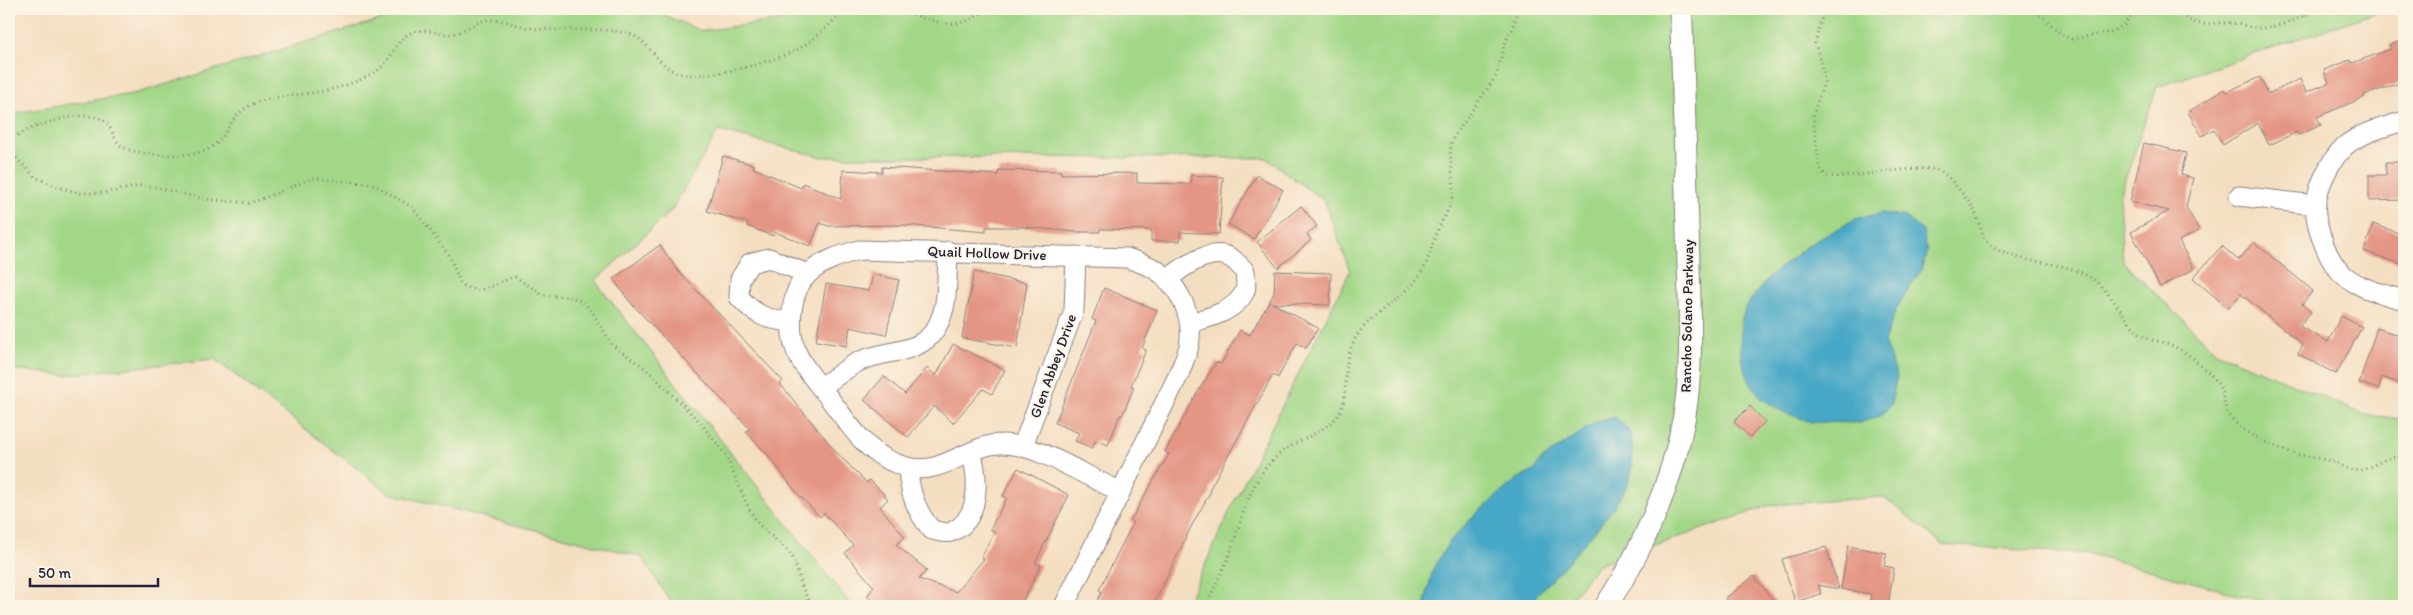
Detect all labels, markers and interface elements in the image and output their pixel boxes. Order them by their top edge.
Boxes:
street label: Rancho Solano Parkway [1677,239,1697,393]
street label: Quail Hollow Drive [927,242,1047,264]
street label: Glen Abbey Drive [1026,311,1080,421]
scale bar [30,555,158,587]
text: 50 m [38,564,71,582]

